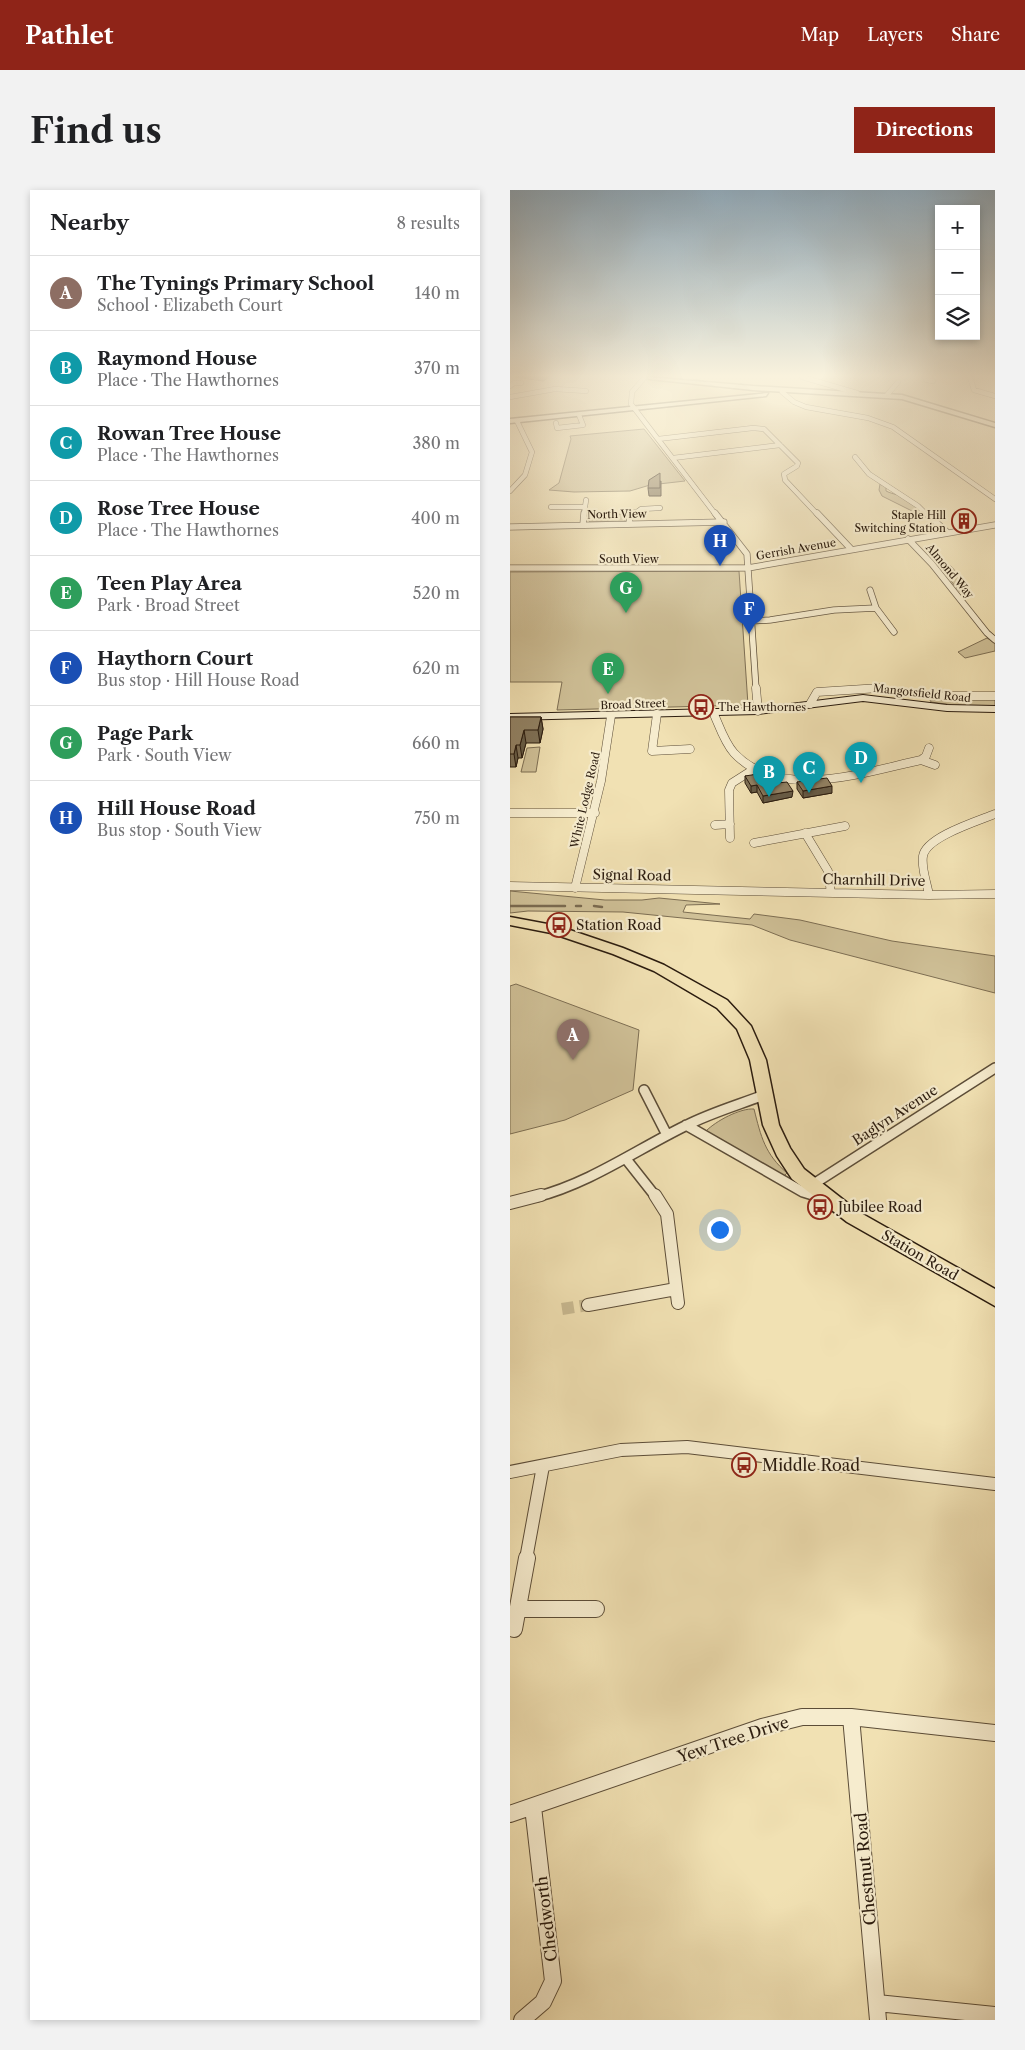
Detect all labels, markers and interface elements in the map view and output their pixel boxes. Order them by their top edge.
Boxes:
text: Pathlet [25,21,113,50]
text: Map [801,24,839,46]
text: Layers [867,24,923,46]
text: Share [951,24,1000,46]
button: Directions [854,107,995,153]
text: Find us [30,109,162,152]
map controls [935,205,980,340]
button: + [935,205,980,250]
text: Nearby [50,210,129,235]
text: 8 results [397,213,460,233]
button: − [935,250,980,295]
text: The Tynings Primary School [97,272,374,295]
text: A [60,283,72,303]
text: 140 m [415,283,460,303]
text: School · Elizabeth Court [97,295,283,315]
button: layers [935,295,980,340]
text: Raymond House [97,347,257,370]
text: B [60,358,72,378]
text: 370 m [414,358,460,378]
text: Place · The Hawthornes [97,370,279,390]
text: Rowan Tree House [97,422,281,445]
text: C [60,433,72,453]
text: 380 m [412,433,460,453]
text: Place · The Hawthornes [97,445,279,465]
text: Rose Tree House [97,497,260,520]
street label: North View [587,506,648,522]
text: D [59,508,73,528]
text: 400 m [411,508,460,528]
place label: Staple Hill Switching Station [854,508,947,535]
building icon: Staple Hill Switching Station [951,508,977,534]
text: Place · The Hawthornes [97,520,279,540]
pin: H [704,525,736,566]
street label: Gerrish Avenue [755,535,837,563]
street label: Almond Way [922,540,978,602]
street label: South View [599,552,660,566]
text: Teen Play Area [97,572,242,595]
pin: G [610,572,642,613]
text: E [60,583,72,603]
text: 520 m [413,583,460,603]
pin: F [733,593,765,634]
text: Park · Broad Street [97,595,240,615]
text: Haythorn Court [97,647,253,670]
pin: E [592,653,624,694]
text: F [61,658,71,678]
text: 620 m [412,658,460,678]
text: Bus stop · Hill House Road [97,670,300,690]
street label: Mangotsfield Road [872,681,972,705]
bus stop icon: The Hawthornes [688,694,714,720]
street label: Broad Street [600,696,666,712]
place label: The Hawthornes [718,700,806,714]
text: Page Park [97,722,193,745]
text: G [59,733,73,753]
text: 660 m [412,733,460,753]
pin: D [845,742,877,783]
text: Park · South View [97,745,231,765]
street label: White Lodge Road [567,750,603,850]
pin: C [793,752,825,793]
pin: B [753,756,785,797]
text: Hill House Road [97,797,256,820]
text: H [59,808,73,828]
text: 750 m [414,808,460,828]
text: Bus stop · South View [97,820,261,840]
street label: Signal Road [592,865,672,885]
street label: Charnhill Drive [822,870,926,890]
bus stop icon: Station Road [546,912,572,938]
place label: Station Road [576,916,662,934]
pin: A [557,1019,589,1060]
street label: Baglyn Avenue [849,1081,941,1149]
bus stop icon: Jubilee Road [807,1194,833,1220]
place label: Jubilee Road [836,1198,923,1216]
your location [707,1217,733,1243]
street label: Station Road [878,1226,962,1284]
bus stop icon: Middle Road [731,1452,757,1478]
place label: Middle Road [762,1455,860,1475]
street label: Yew Tree Drive [674,1712,791,1767]
street label: Chestnut Road [850,1811,880,1926]
street label: Chedworth [531,1875,561,1963]

